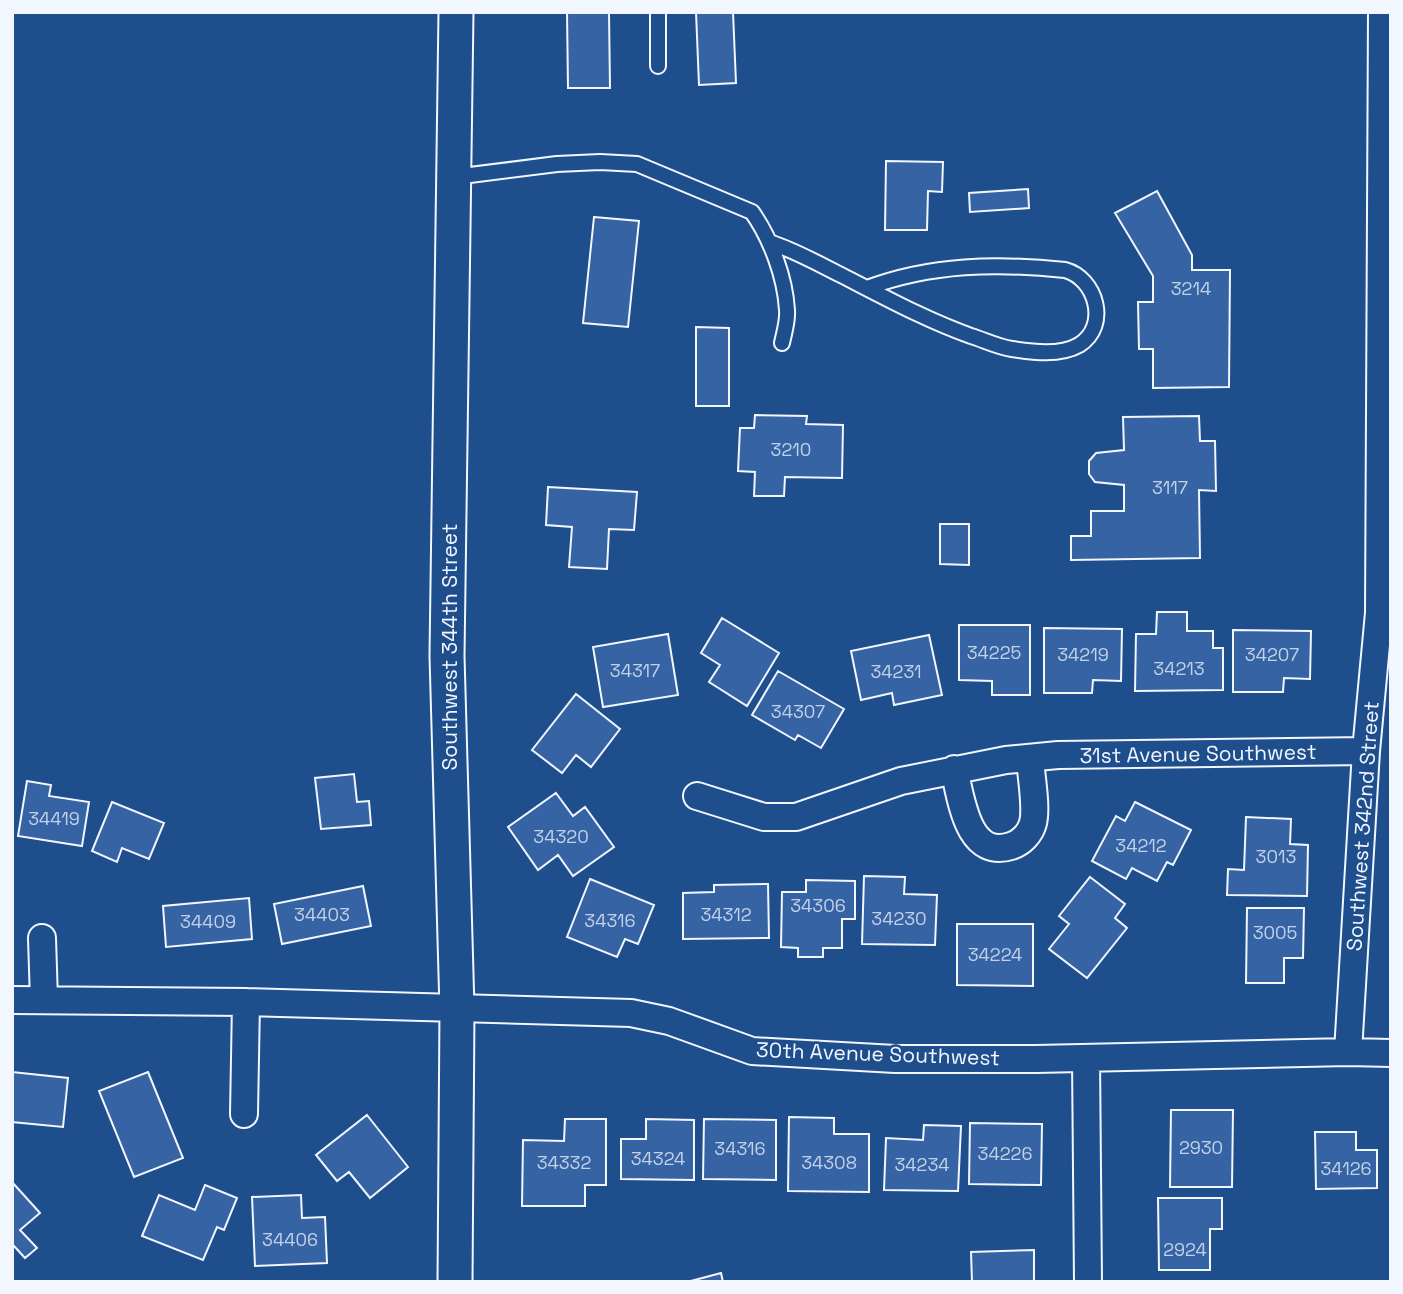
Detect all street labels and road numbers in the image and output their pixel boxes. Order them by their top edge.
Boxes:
street label: Southwest 344th Street [436,523,463,771]
street label: Southwest 342nd Street [1340,700,1385,952]
street label: 31st Avenue Southwest [1079,738,1317,769]
street label: 30th Avenue Southwest [756,1036,1000,1071]

